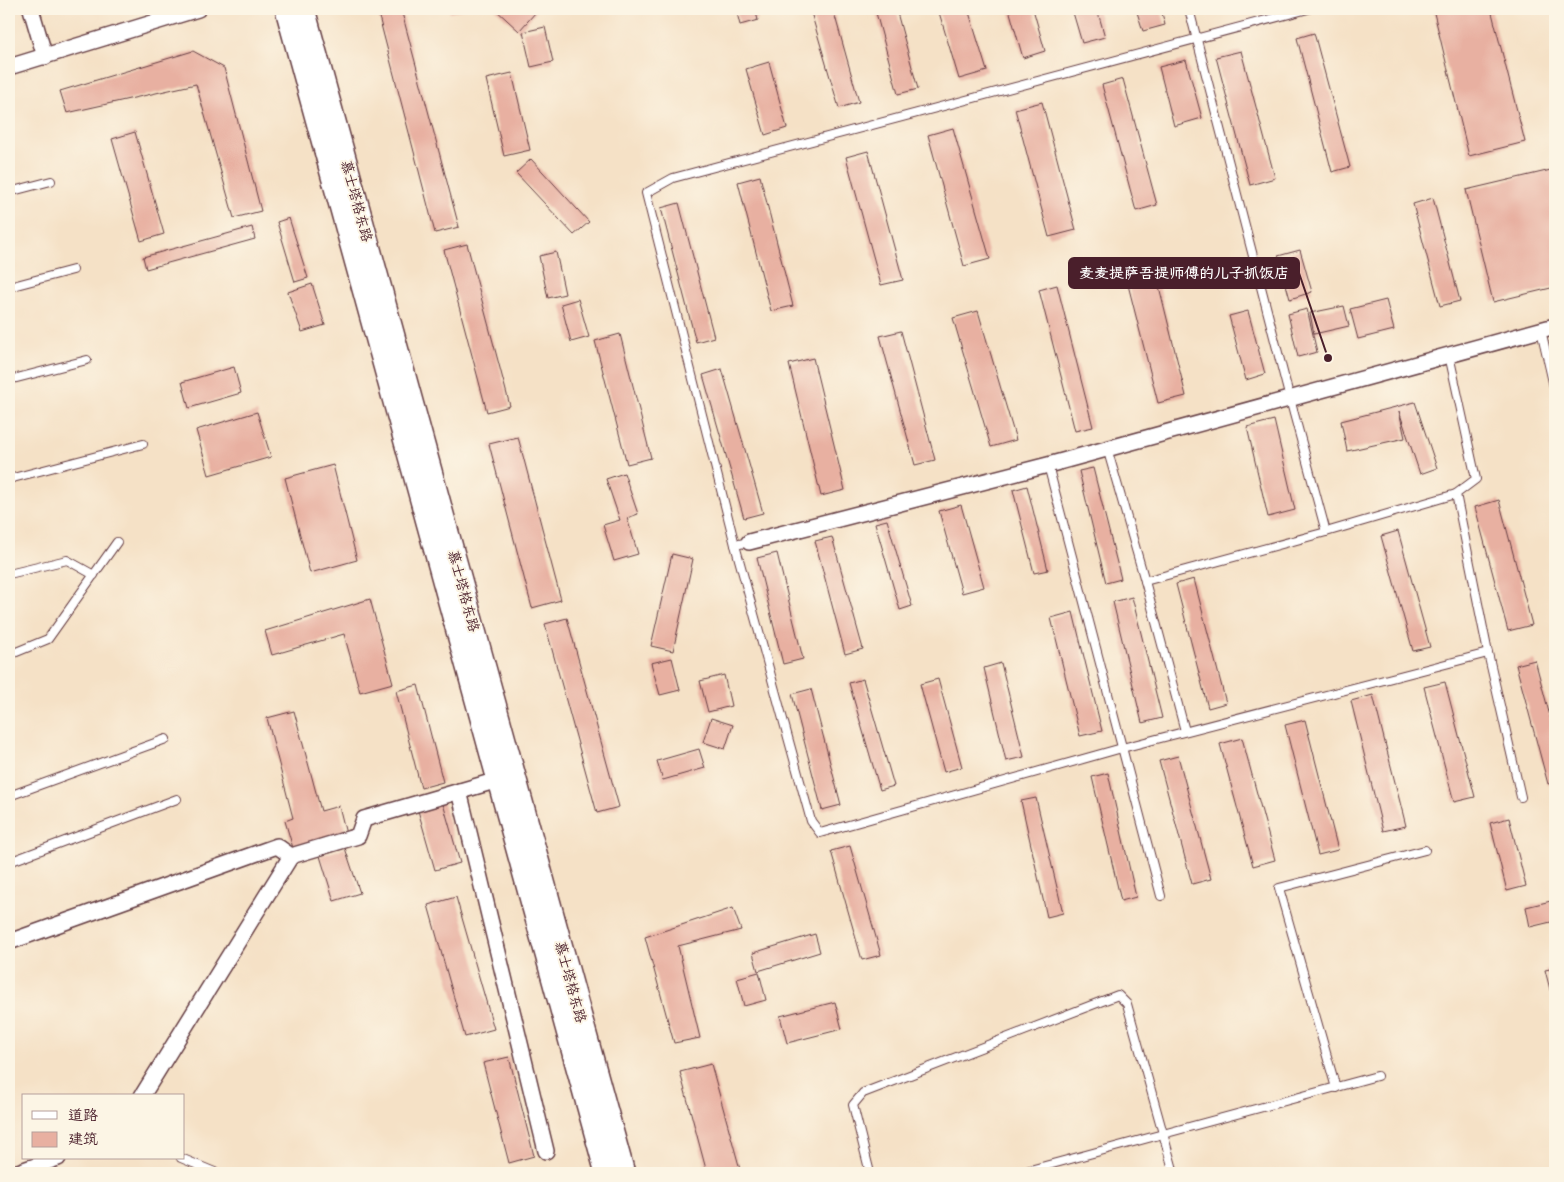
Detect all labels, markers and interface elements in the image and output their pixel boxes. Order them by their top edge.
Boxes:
street label: 慕士塔格东路 [337,158,377,244]
callout: 麦麦提萨吾提师傅的儿子抓饭店 [1069,258,1299,288]
text: 麦麦提萨吾提师傅的儿子抓饭店 [1079,263,1289,282]
street label: 慕士塔格东路 [444,548,484,634]
street label: 慕士塔格东路 [551,939,591,1025]
legend [22,1094,185,1160]
text: 道路 [68,1105,98,1124]
text: 建筑 [68,1129,98,1148]

